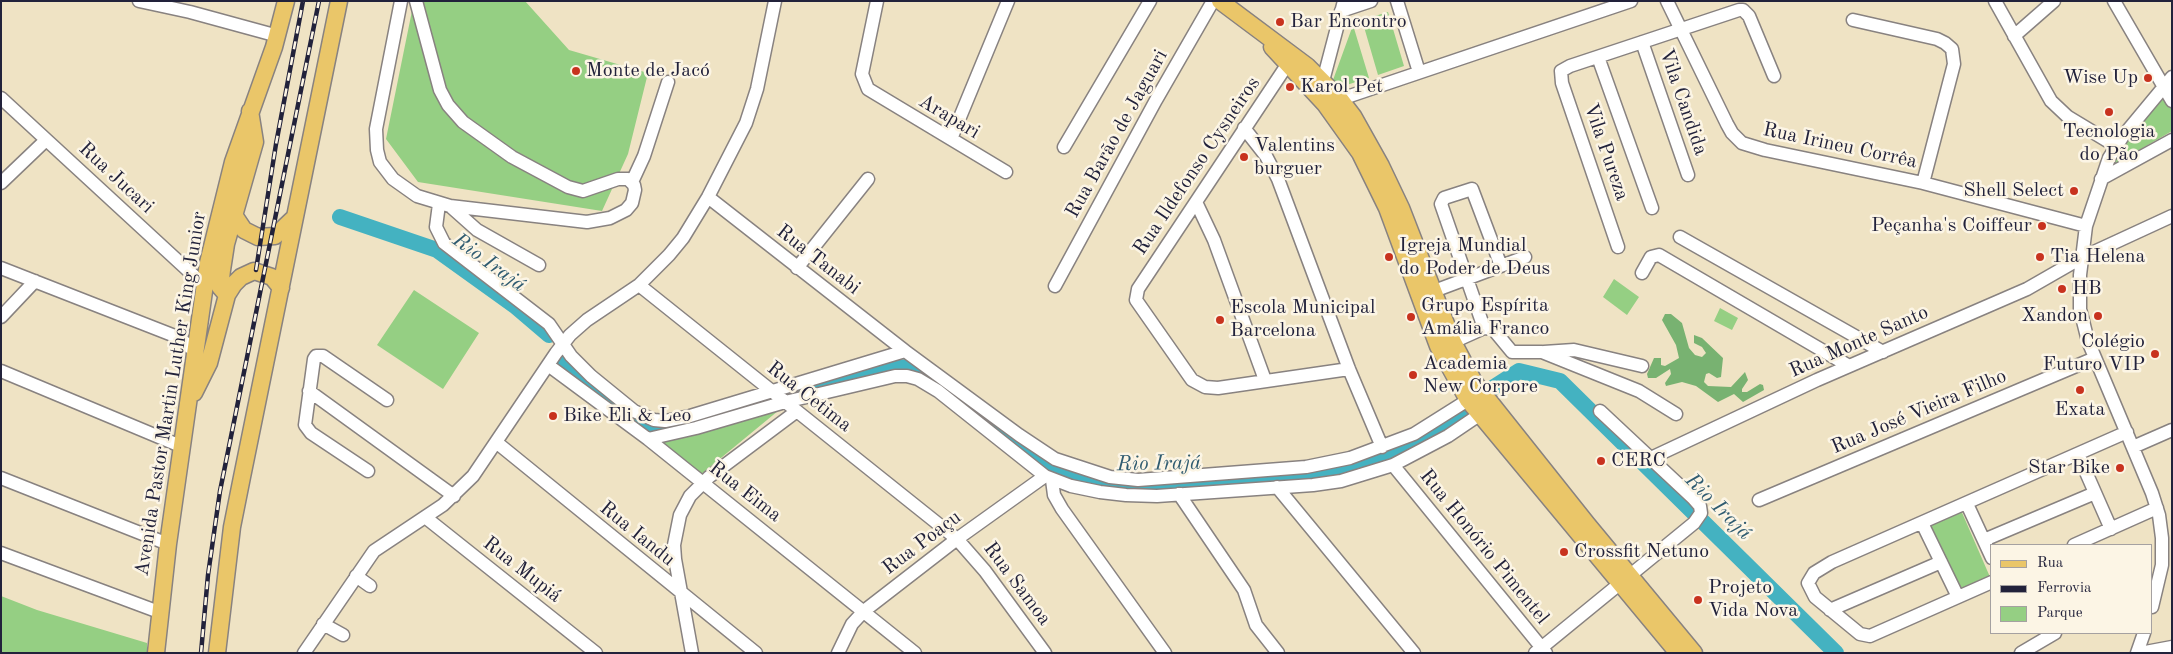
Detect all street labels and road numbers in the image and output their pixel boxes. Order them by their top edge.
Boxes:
street label: Rua Barão de Jaguari [1061,46,1173,222]
street label: Vila Candida [1654,46,1712,158]
street label: Rua Ildefonso Cysneiros [1128,72,1266,260]
street label: Arapari [914,89,984,145]
street label: Vila Pureza [1578,100,1634,204]
street label: Rua Irineu Corrêa [1761,118,1919,174]
street label: Rua Jucari [73,137,159,219]
street label: Avenida Pastor Martin Luther King Junior [130,210,212,578]
street label: Rua Tanabi [771,220,865,300]
street label: Rua Monte Santo [1786,301,1932,383]
street label: Rua Cetima [762,356,856,438]
street label: Rua José Vieira Filho [1828,364,2010,460]
street label: Rua Eima [704,456,786,528]
street label: Rua Honório Pimentel [1414,465,1554,629]
street label: Rua Iandu [594,496,680,572]
street label: Rua Poaçu [878,506,966,580]
street label: Rua Mupiá [478,532,566,608]
street label: Rua Samoa [978,537,1056,631]

